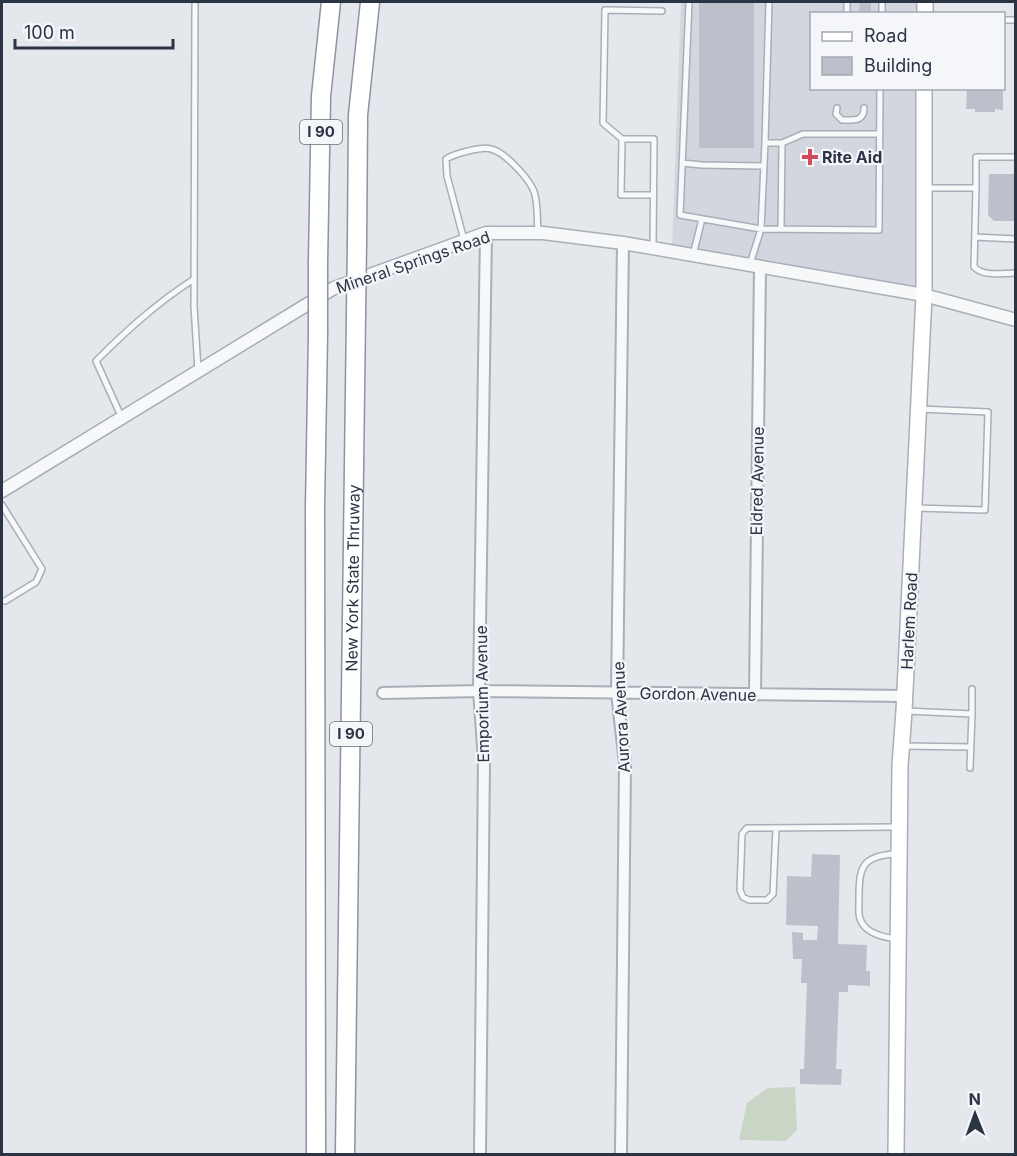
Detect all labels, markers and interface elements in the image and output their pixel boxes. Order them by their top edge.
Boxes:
scale bar [15,12,172,50]
legend [810,12,1005,90]
text: 100 m [24,22,75,43]
text: Road [864,25,907,46]
text: Building [864,55,932,76]
road number: I 90 [300,120,342,144]
place label: Rite Aid [822,147,882,167]
marker: Rite Aid [803,150,817,164]
street label: Mineral Springs Road [333,226,493,298]
street label: Eldred Avenue [746,426,768,536]
street label: New York State Thruway [341,484,364,672]
street label: Harlem Road [896,572,922,670]
street label: Emporium Avenue [471,625,493,763]
street label: Aurora Avenue [608,661,634,773]
street label: Gordon Avenue [639,683,757,705]
road number: I 90 [330,722,372,746]
north arrow [945,1084,1005,1144]
text: N [968,1089,981,1109]

